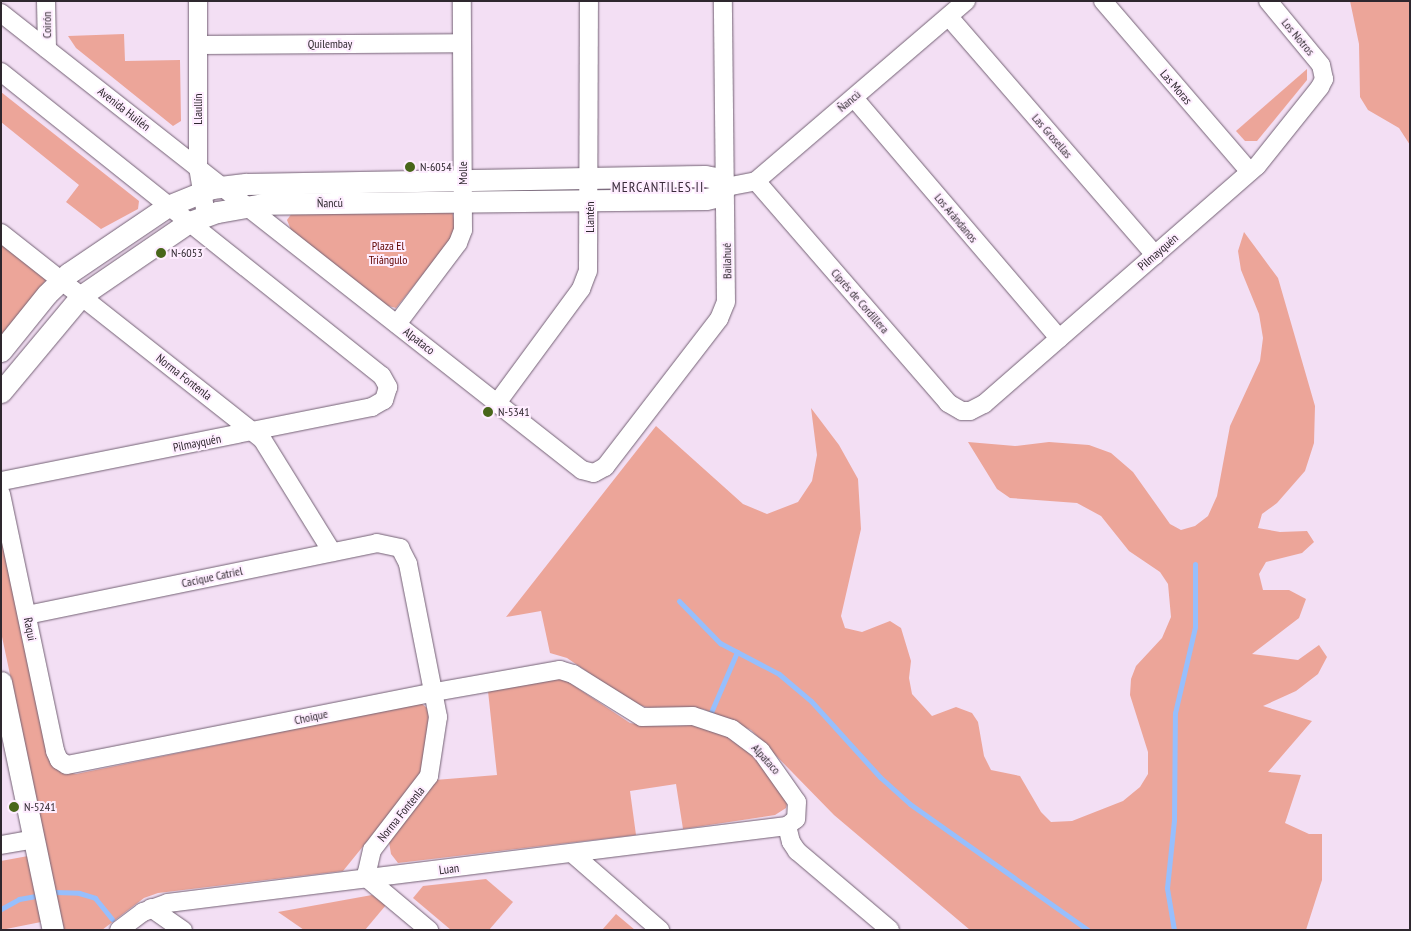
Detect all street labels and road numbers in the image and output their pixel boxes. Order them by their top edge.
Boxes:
street label: Coirón [40,12,54,38]
street label: Los Notros [1278,16,1318,58]
street label: Quilembay [308,37,352,51]
street label: Las Moras [1157,67,1195,107]
street label: Avenida Huilén [95,84,153,134]
street label: Ñancú [834,87,864,115]
street label: Llaullín [191,93,205,125]
street label: Las Grosellas [1029,111,1075,161]
street label: Molle [456,161,470,185]
street label: Los Arándanos [931,190,981,246]
street label: Ñancú [317,196,343,210]
street label: Llantén [583,201,597,233]
street label: Pilmayquén [1135,231,1181,273]
street label: Bailahué [719,243,735,279]
street label: Ciprés de Cordillera [828,266,892,336]
street label: Alpataco [400,324,438,358]
street label: Norma Fontenla [153,351,215,403]
street label: Pilmayquén [172,431,222,455]
street label: Cacique Catriel [180,564,244,590]
street label: Raqui [21,616,39,642]
street label: Choique [293,706,329,728]
street label: Alpataco [749,741,783,777]
street label: Norma Fontenla [374,784,428,844]
street label: Luan [438,861,460,877]

